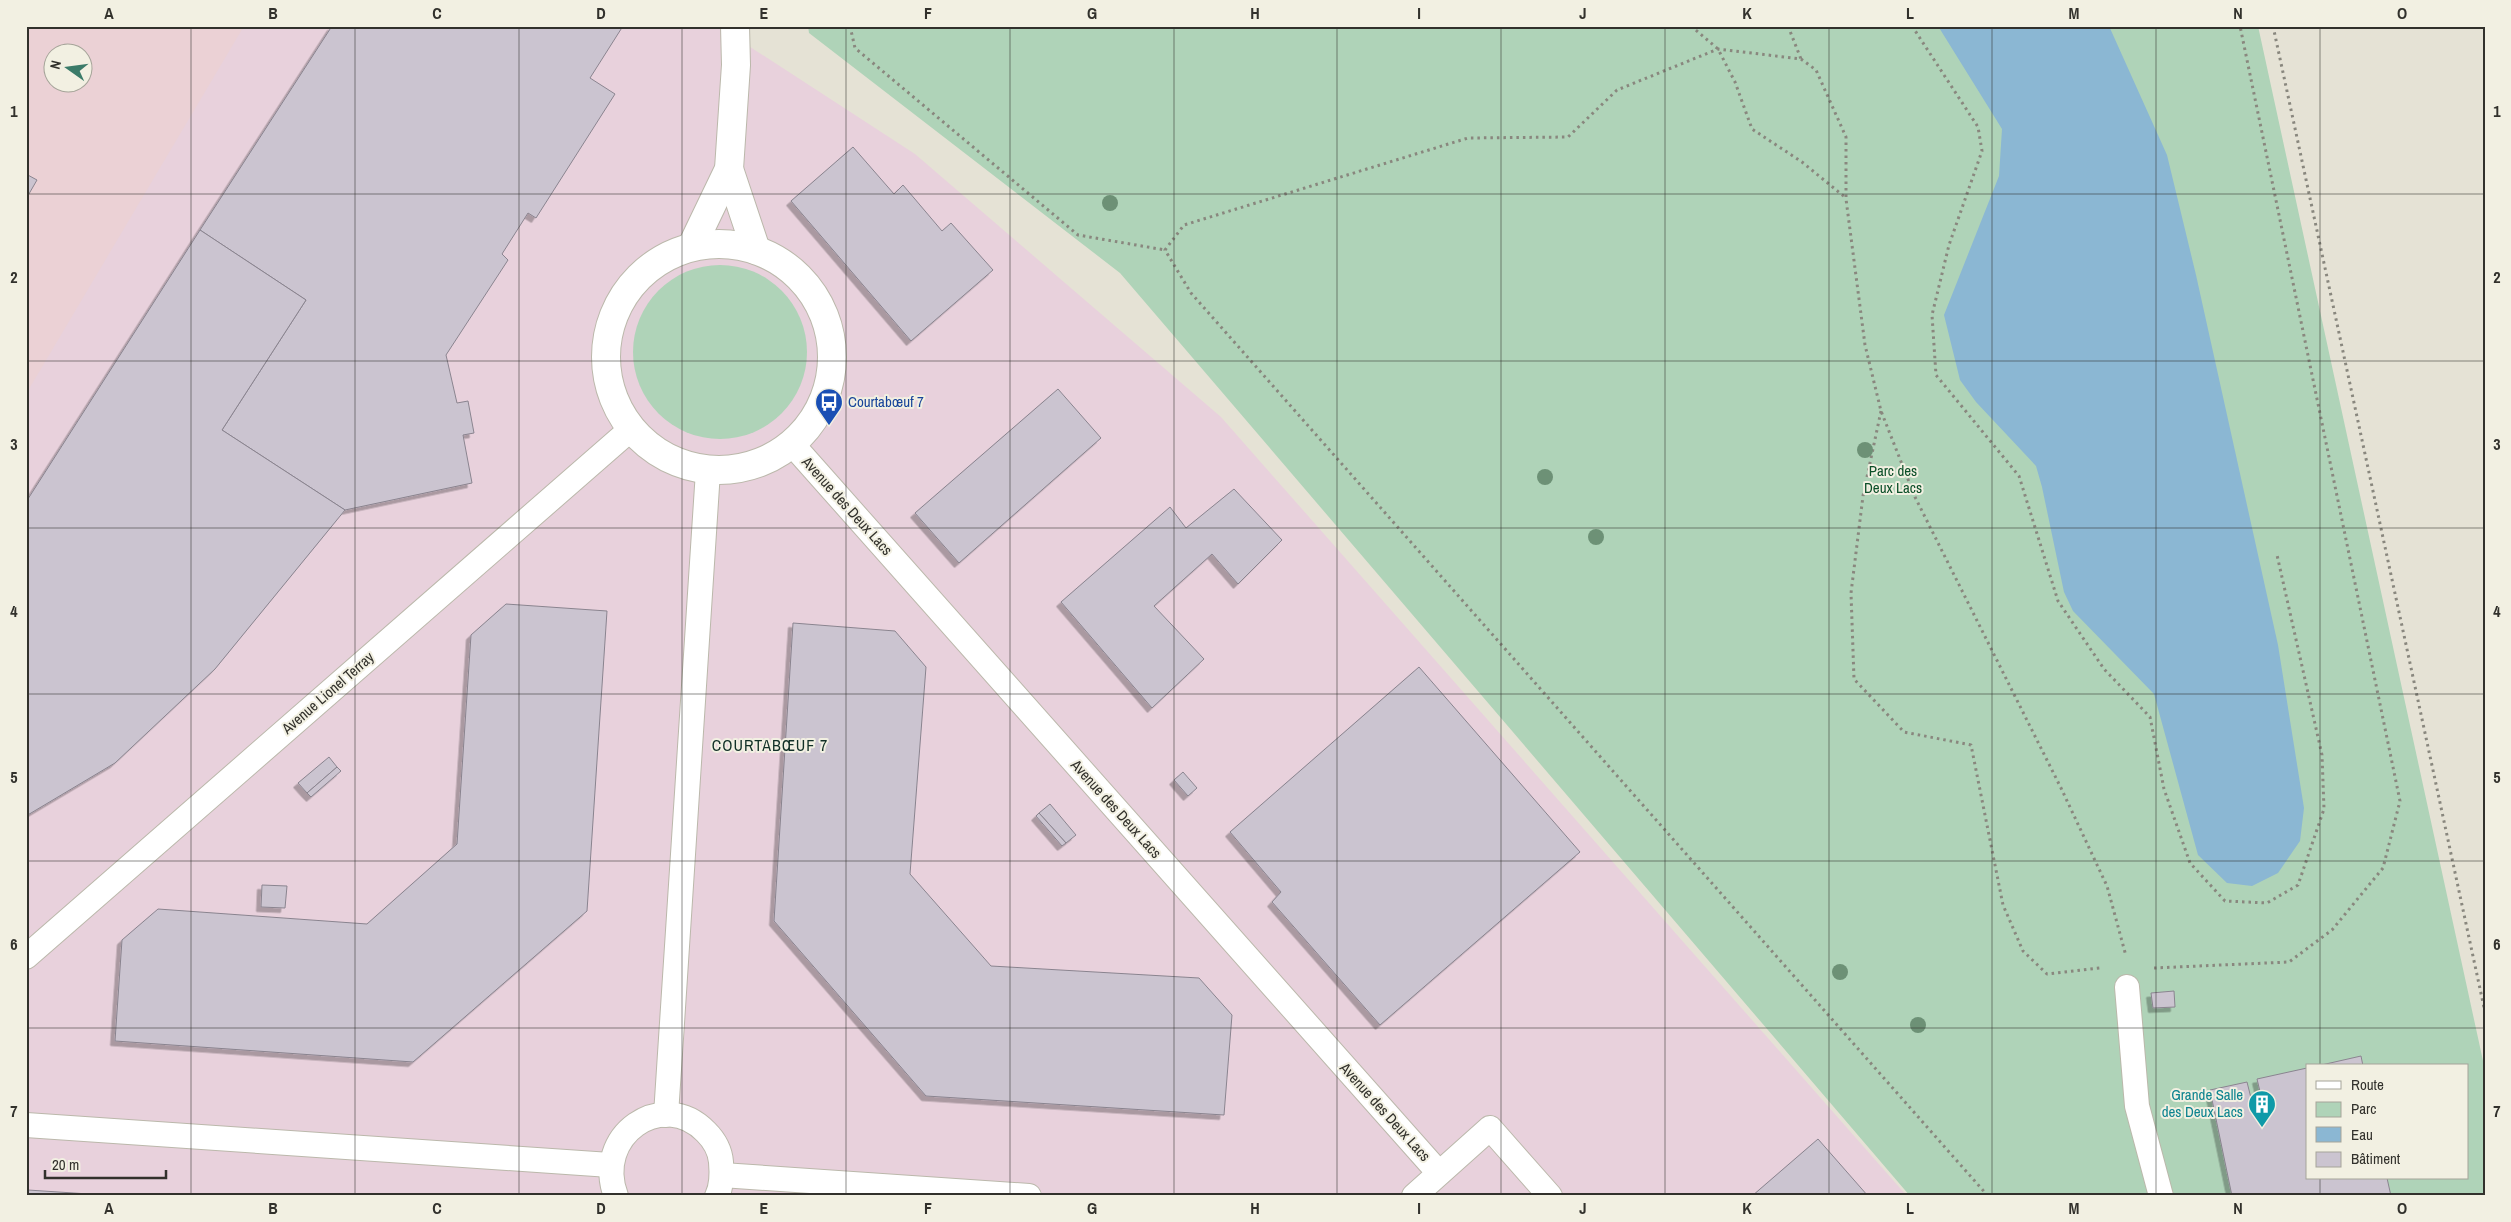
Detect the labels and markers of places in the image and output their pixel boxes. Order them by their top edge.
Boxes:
bus stop icon: Courtabœuf 7 [814,387,844,426]
place label: Courtabœuf 7 [848,391,924,412]
place label: Grande Salle des Deux Lacs [2162,1084,2243,1122]
building icon: Grande Salle des Deux Lacs [2247,1089,2277,1128]

